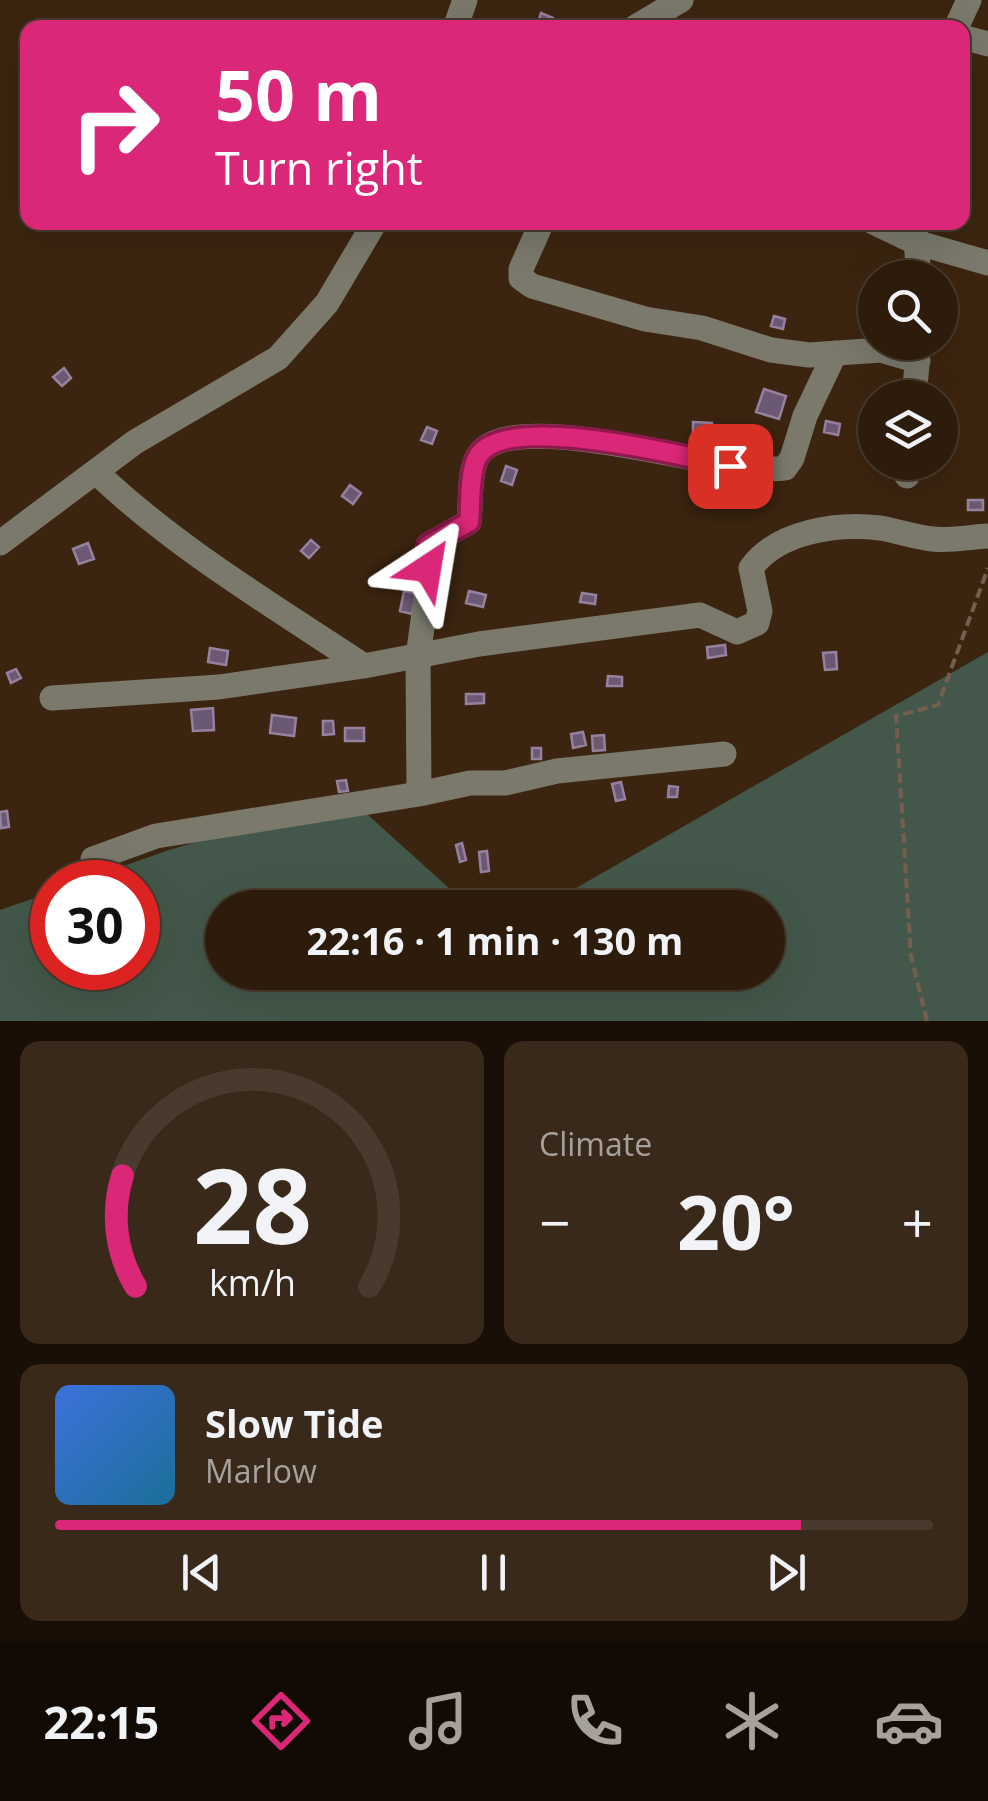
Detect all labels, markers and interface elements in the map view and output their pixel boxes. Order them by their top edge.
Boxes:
text: 50 m [215,46,382,142]
icon: right [50,60,180,190]
text: Turn right [215,137,423,198]
map controls [858,260,958,480]
button: search [858,260,958,360]
button: layers [858,380,958,480]
pin [688,424,773,509]
icon: arrive [703,439,758,494]
position arrow [376,516,480,620]
speed limit sign: 30 [30,860,160,990]
text: 22:16 · 1 min · 130 m [307,914,683,966]
text: Climate [539,1122,652,1165]
text: 28 [193,1133,311,1274]
text: 20° [677,1170,795,1272]
text: − [539,1184,570,1259]
text: + [902,1184,933,1259]
text: km/h [209,1258,295,1306]
text: Slow Tide [205,1397,384,1449]
text: Marlow [205,1449,317,1492]
icon: previous [174,1545,229,1600]
icon: pause [466,1545,521,1600]
icon: next [759,1545,814,1600]
icon: directions [246,1686,316,1756]
icon: music [403,1686,473,1756]
icon: phone [560,1686,630,1756]
icon: climate [717,1686,787,1756]
icon: car [874,1686,944,1756]
text: 22:15 [44,1691,159,1752]

